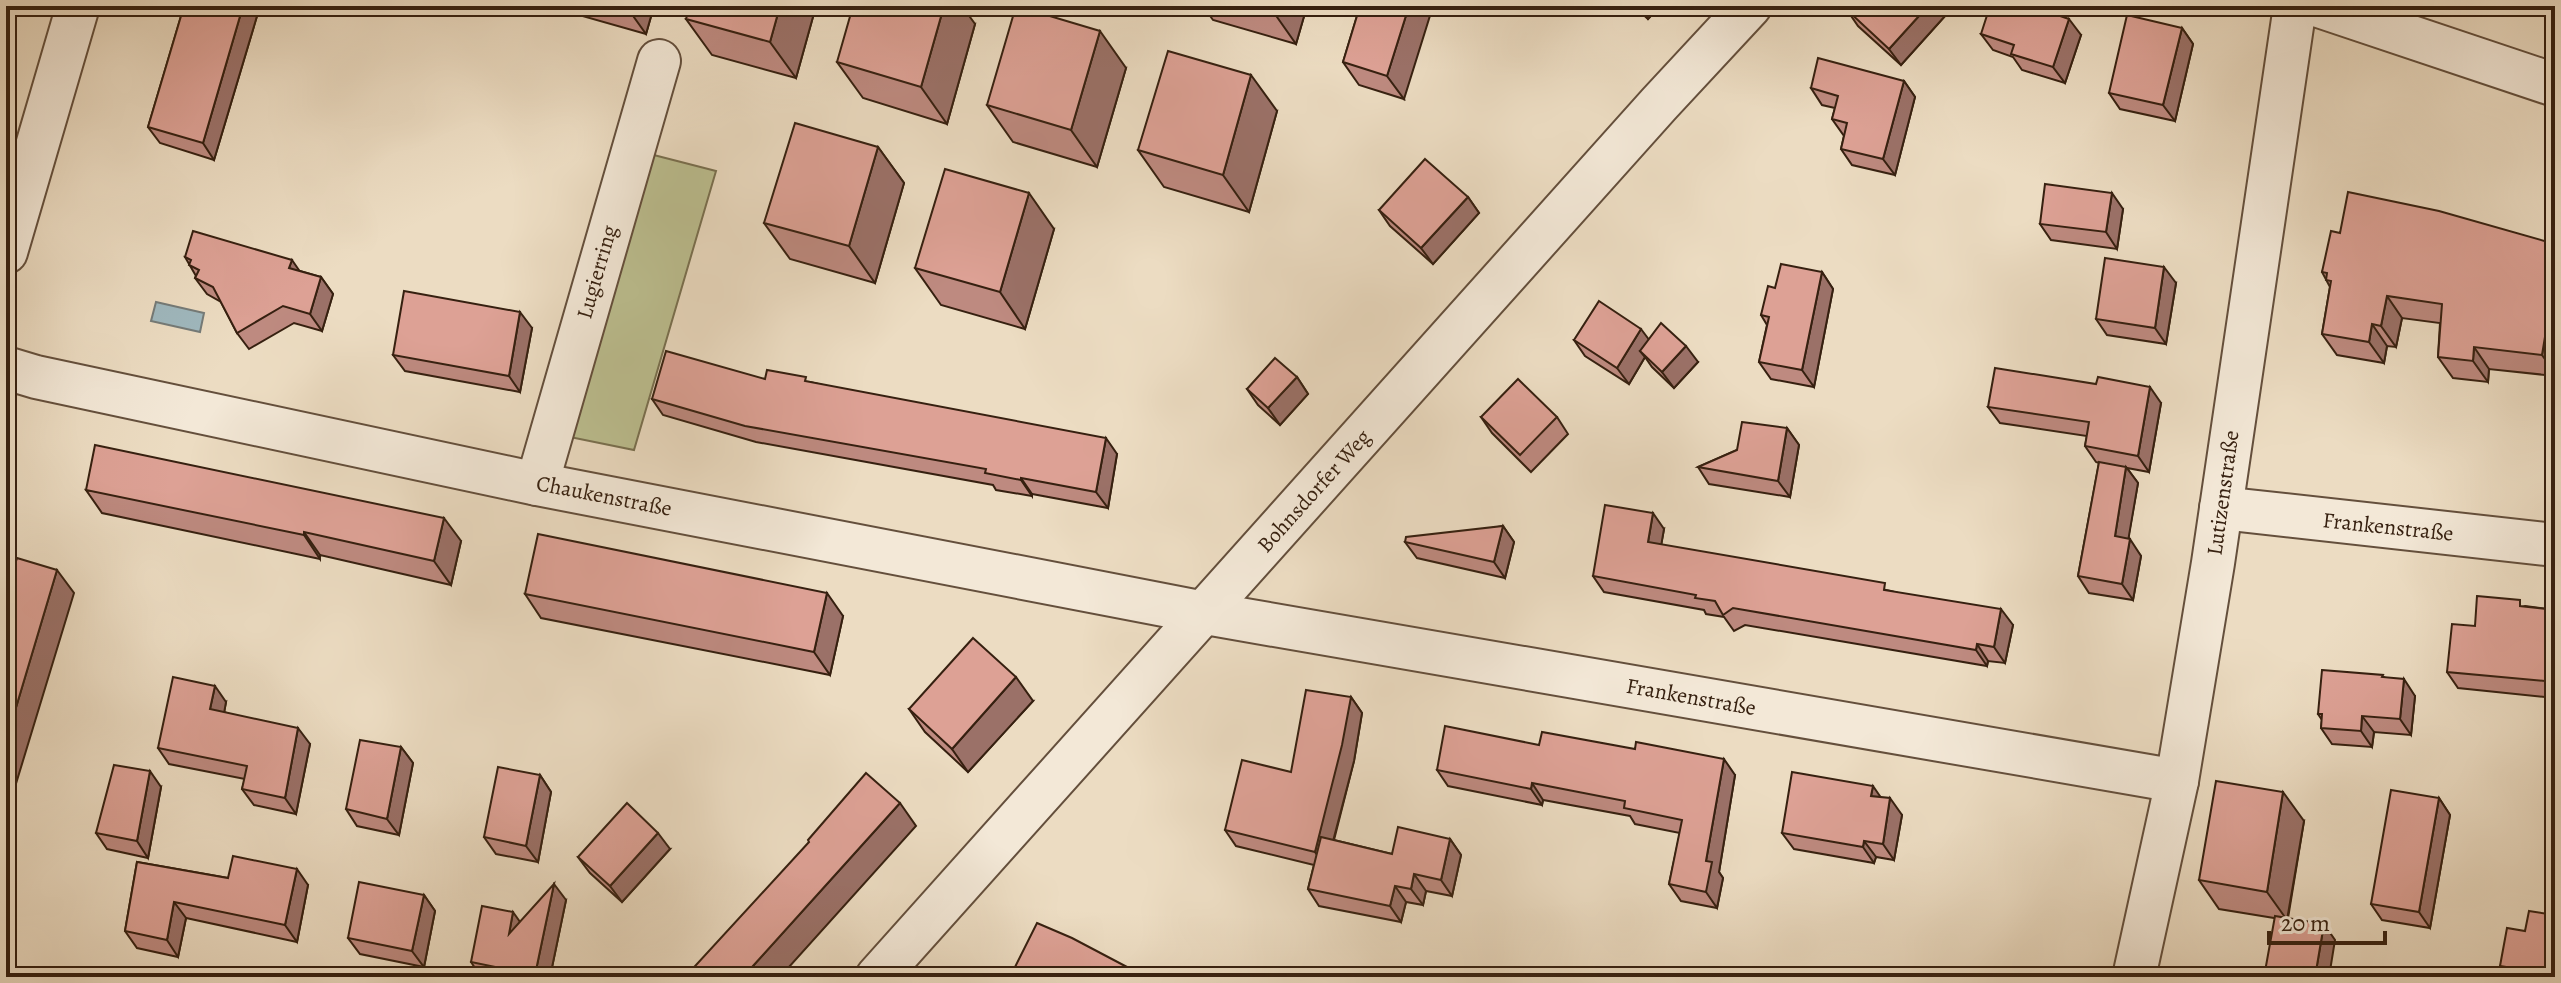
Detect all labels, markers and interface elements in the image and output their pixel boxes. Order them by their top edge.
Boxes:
street label: Lugierring [569,222,625,322]
street label: Bohnsdorfer Weg [1250,423,1378,559]
street label: Lutizenstraße [2199,429,2247,557]
street label: Chaukenstraße [534,468,674,524]
street label: Frankenstraße [2321,505,2455,549]
street label: Frankenstraße [1624,671,1758,723]
scale bar [2269,895,2385,945]
text: 20 m [2281,907,2330,939]

